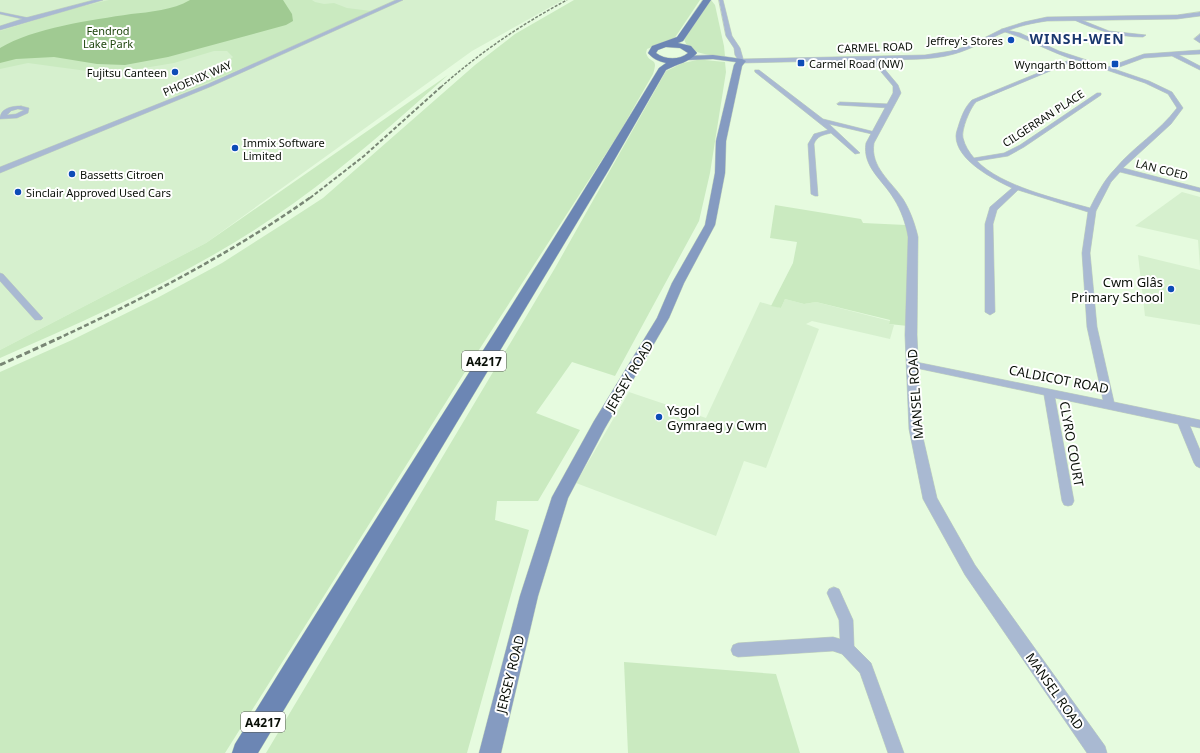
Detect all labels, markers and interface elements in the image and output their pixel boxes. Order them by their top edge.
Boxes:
park label: Fendrod Lake Park [83,23,133,51]
district label: WINSH-WEN [1029,29,1125,48]
place label: Jeffrey's Stores [926,33,1003,48]
marker: Jeffrey's Stores [1006,35,1016,45]
street label: CARMEL ROAD [837,38,913,56]
street label: PHOENIX WAY [160,56,234,99]
place label: Carmel Road (NW) [809,56,903,71]
place label: Wyngarth Bottom [1015,57,1107,72]
marker: Carmel Road (NW) [796,58,806,68]
marker: Wyngarth Bottom [1110,59,1120,69]
place label: Fujitsu Canteen [87,65,167,80]
marker: Fujitsu Canteen [170,67,180,77]
street label: CILGERRAN PLACE [999,86,1087,150]
place label: Immix Software Limited [243,135,325,163]
marker: Immix Software Limited [230,143,240,153]
street label: LAN COED [1134,155,1190,183]
place label: Bassetts Citroen [80,167,164,182]
marker: Bassetts Citroen [67,169,77,179]
place label: Sinclair Approved Used Cars [26,185,171,200]
marker: Sinclair Approved Used Cars [13,187,23,197]
place label: Cwm Glâs Primary School [1071,273,1163,306]
marker: Cwm Glâs Primary School [1166,284,1176,294]
street label: JERSEY ROAD [600,337,657,417]
street label: MANSEL ROAD [903,348,927,440]
road number: A4217 [462,351,506,371]
street label: CALDICOT ROAD [1008,360,1110,398]
street label: CLYRO COURT [1056,400,1089,489]
place label: Ysgol Gymraeg y Cwm [667,401,767,434]
marker: Ysgol Gymraeg y Cwm [654,412,664,422]
street label: JERSEY ROAD [491,633,528,717]
street label: MANSEL ROAD [1022,649,1088,733]
road number: A4217 [241,712,285,732]

